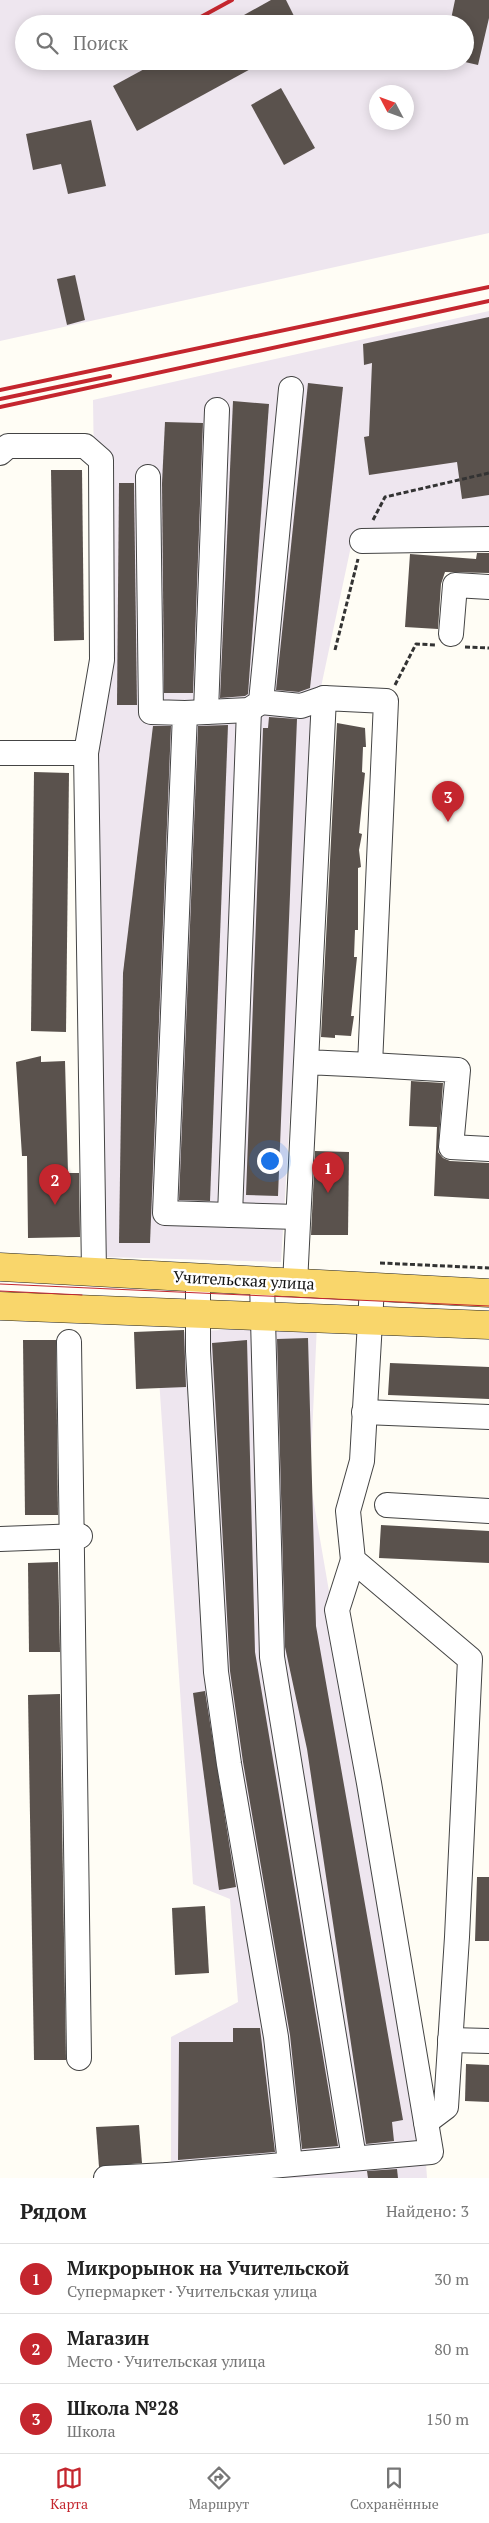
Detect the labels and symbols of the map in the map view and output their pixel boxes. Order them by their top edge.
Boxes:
north arrow [369,85,414,130]
pin: 3 [432,781,464,822]
your location [257,1148,283,1174]
pin: 1 [312,1152,344,1193]
pin: 2 [39,1164,71,1205]
street label: Учительская улица [173,1265,315,1295]

